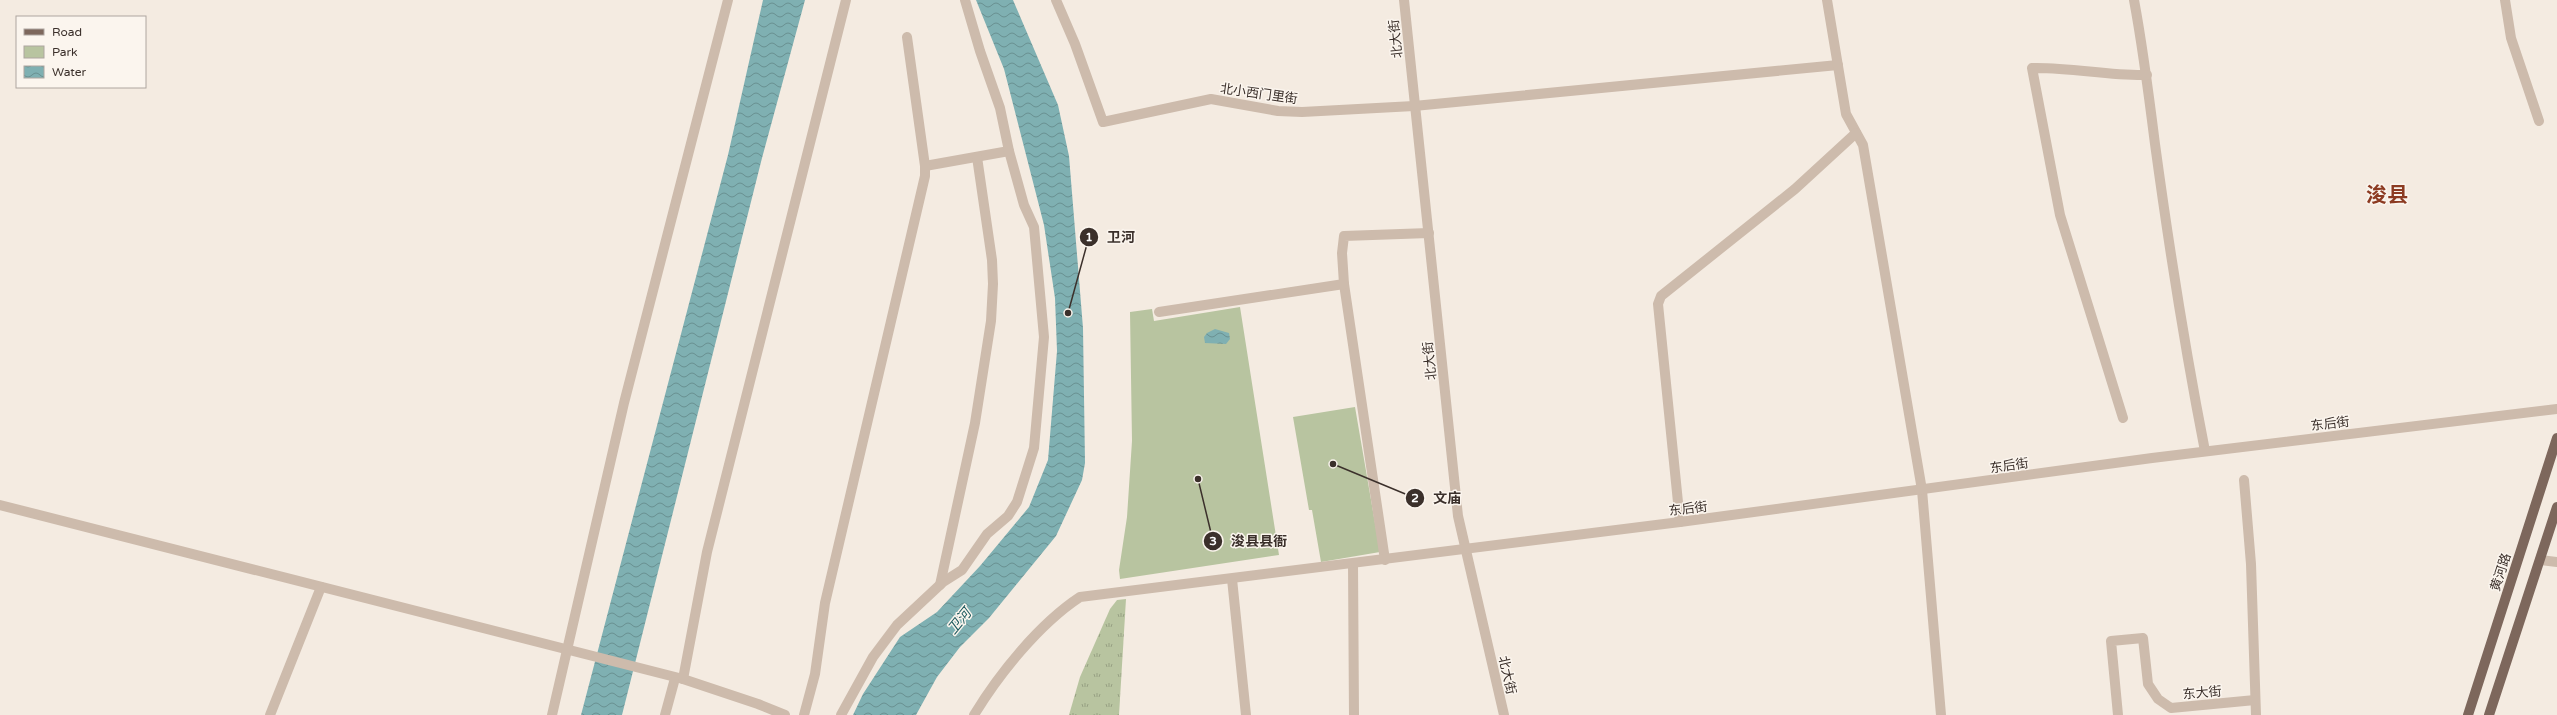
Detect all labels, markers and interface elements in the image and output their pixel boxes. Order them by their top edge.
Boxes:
legend [16,16,146,88]
street label: 北大街 [1386,19,1406,59]
text: Road [52,25,82,39]
text: Park [52,45,78,59]
text: Water [52,65,87,79]
street label: 北小西门里街 [1219,81,1299,107]
district label: 浚县 [2366,183,2408,208]
callout: 卫河 [1079,224,1143,250]
text: 卫河 [1107,229,1135,246]
text: 1 [1085,230,1093,244]
street label: 北大街 [1420,341,1440,381]
street label: 东后街 [2310,414,2350,434]
street label: 东后街 [1989,455,2030,477]
callout: 文庙 [1405,485,1469,511]
text: 文庙 [1433,490,1461,507]
text: 2 [1411,491,1419,505]
street label: 东后街 [1668,499,1708,519]
callout: 浚县县衙 [1203,528,1295,554]
text: 浚县县衙 [1231,533,1287,550]
text: 3 [1209,534,1217,548]
street label: 黄河路 [2487,551,2515,593]
water label: 卫河 [944,603,977,638]
street label: 北大街 [1495,654,1519,696]
street label: 东大街 [2182,683,2222,703]

